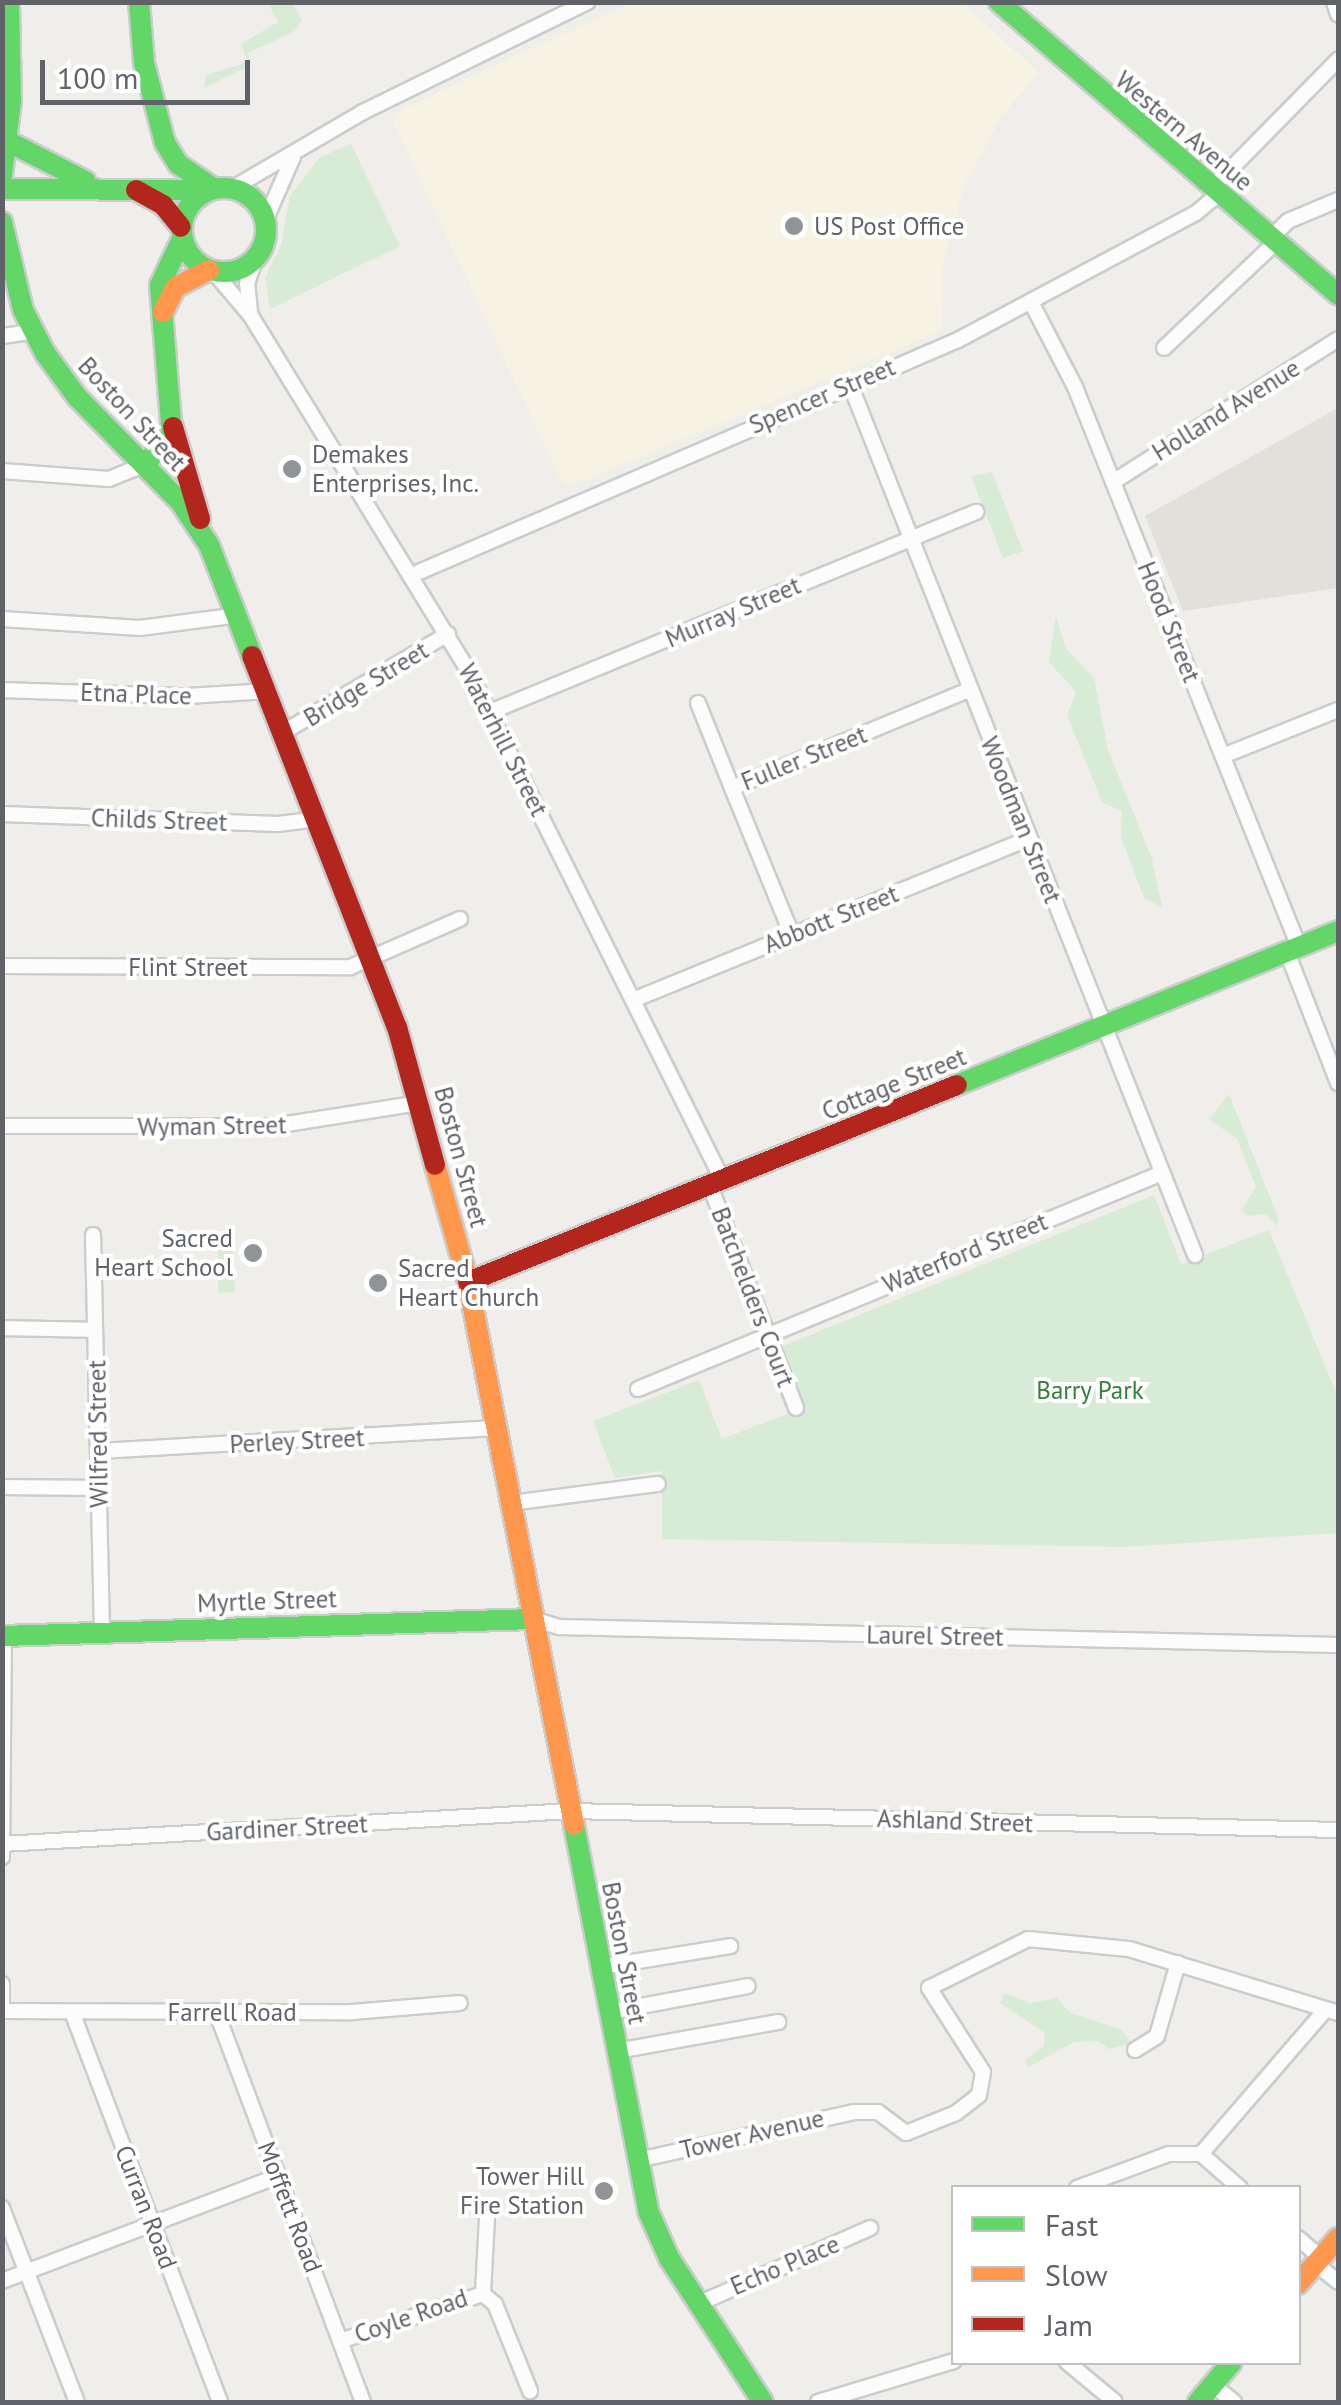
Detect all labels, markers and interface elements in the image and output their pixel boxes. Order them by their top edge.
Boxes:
scale bar [45,40,255,102]
text: 100 m [57,58,138,97]
street label: Western Avenue [1109,65,1259,197]
place label: US Post Office [814,211,964,241]
marker: US Post Office [783,215,805,237]
street label: Boston Street [72,351,192,477]
street label: Spencer Street [745,352,899,440]
street label: Holland Avenue [1146,352,1306,468]
place label: Demakes Enterprises, Inc. [312,440,481,499]
marker: Demakes Enterprises, Inc. [281,458,303,480]
street label: Hood Street [1131,557,1207,687]
street label: Murray Street [660,570,806,654]
street label: Bridge Street [298,635,434,733]
street label: Waterhill Street [452,659,554,821]
street label: Etna Place [80,677,192,711]
street label: Fuller Street [737,719,871,797]
street label: Woodman Street [974,732,1068,908]
street label: Childs Street [90,803,228,837]
street label: Abbott Street [759,878,903,960]
street label: Flint Street [128,952,248,982]
street label: Cottage Street [818,1041,970,1127]
street label: Boston Street [428,1083,494,1231]
street label: Wyman Street [137,1110,287,1142]
street label: Batchelders Court [705,1203,801,1391]
street label: Waterford Street [878,1206,1052,1300]
place label: Sacred Heart School [94,1224,233,1283]
marker: Sacred Heart School [242,1242,264,1264]
place label: Sacred Heart Church [398,1254,539,1313]
marker: Sacred Heart Church [367,1272,389,1294]
street label: Wilfred Street [82,1360,114,1508]
park label: Barry Park [1036,1375,1144,1405]
street label: Perley Street [228,1422,366,1460]
street label: Myrtle Street [197,1584,337,1618]
street label: Laurel Street [866,1620,1004,1652]
street label: Ashland Street [876,1803,1034,1839]
street label: Gardiner Street [205,1809,369,1847]
street label: Boston Street [596,1879,652,2027]
street label: Farrell Road [167,1997,297,2027]
street label: Tower Avenue [677,2103,827,2165]
street label: Moffett Road [251,2137,329,2277]
street label: Curran Road [109,2141,183,2273]
place label: Tower Hill Fire Station [460,2162,584,2221]
marker: Tower Hill Fire Station [593,2180,615,2202]
legend [951,2185,1301,2365]
text: Fast [1045,2205,1098,2244]
street label: Echo Place [726,2229,844,2301]
text: Slow [1045,2255,1108,2294]
street label: Coyle Road [350,2283,472,2349]
text: Jam [1045,2305,1093,2344]

